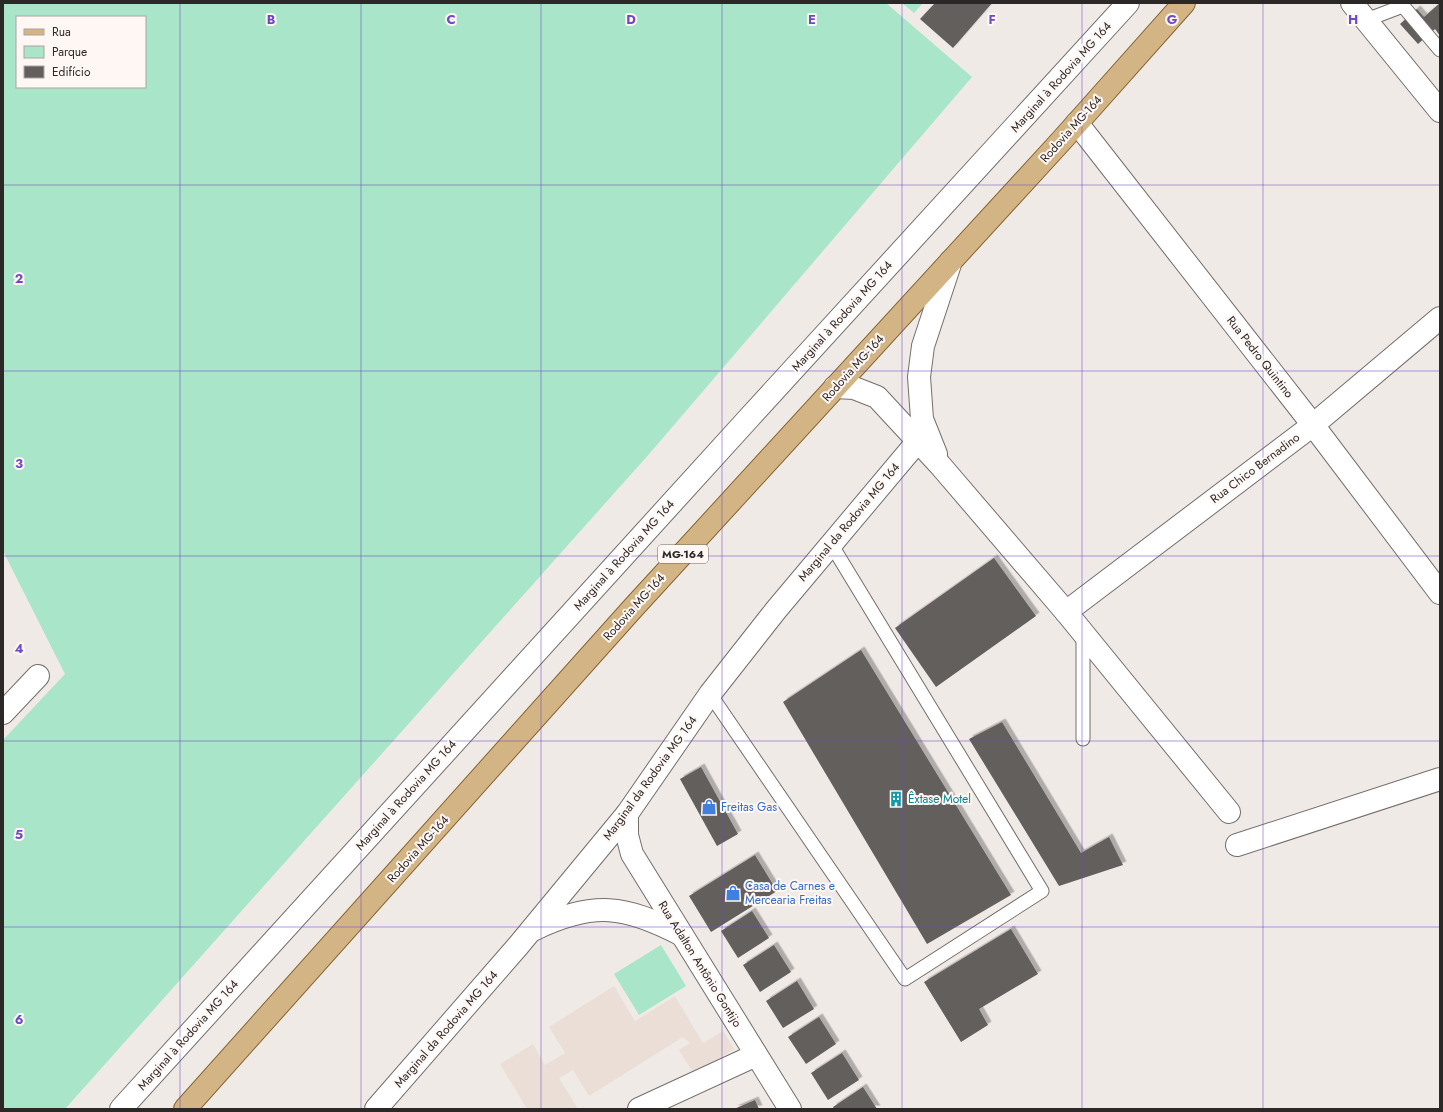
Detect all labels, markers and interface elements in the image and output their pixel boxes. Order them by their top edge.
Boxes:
text: B [267,10,276,29]
text: C [446,10,456,29]
text: D [626,10,636,29]
text: E [808,10,816,29]
text: F [988,10,996,29]
text: G [1167,10,1178,29]
text: H [1348,10,1358,29]
legend [16,16,146,88]
street label: Marginal à Rodovia MG 164 [1006,18,1116,136]
text: Rua [52,23,71,41]
text: Parque [52,43,87,61]
text: Edifício [52,63,91,81]
street label: Rodovia MG-164 [1036,91,1106,167]
street label: Marginal à Rodovia MG 164 [787,257,897,375]
text: 2 [15,269,23,288]
street label: Rua Pedro Quintino [1222,312,1298,402]
street label: Rodovia MG-164 [818,330,888,406]
street label: Rua Chico Bernadino [1207,428,1304,508]
text: 3 [15,454,23,473]
street label: Marginal da Rodovia MG 164 [794,459,904,585]
street label: Marginal à Rodovia MG 164 [569,496,679,614]
road number: MG-164 [658,545,708,563]
street label: Rodovia MG-164 [599,569,669,645]
text: 4 [14,639,24,658]
street label: Marginal da Rodovia MG 164 [599,712,701,844]
street label: Marginal à Rodovia MG 164 [351,736,461,854]
building icon: Êxtase Motel [887,790,905,808]
place label: Êxtase Motel [908,790,971,808]
shop icon: Freitas Gas [700,798,718,816]
place label: Freitas Gas [721,798,777,816]
street label: Rodovia MG-164 [383,811,453,887]
text: 5 [15,825,23,844]
place label: Casa de Carnes e Mercearia Freitas [745,877,835,909]
shop icon: Casa de Carnes e Mercearia Freitas [724,884,742,902]
street label: Rua Adalton Antônio Gontijo [654,897,747,1031]
street label: Marginal da Rodovia MG 164 [390,966,502,1092]
street label: Marginal à Rodovia MG 164 [133,976,243,1094]
text: 6 [15,1010,24,1029]

